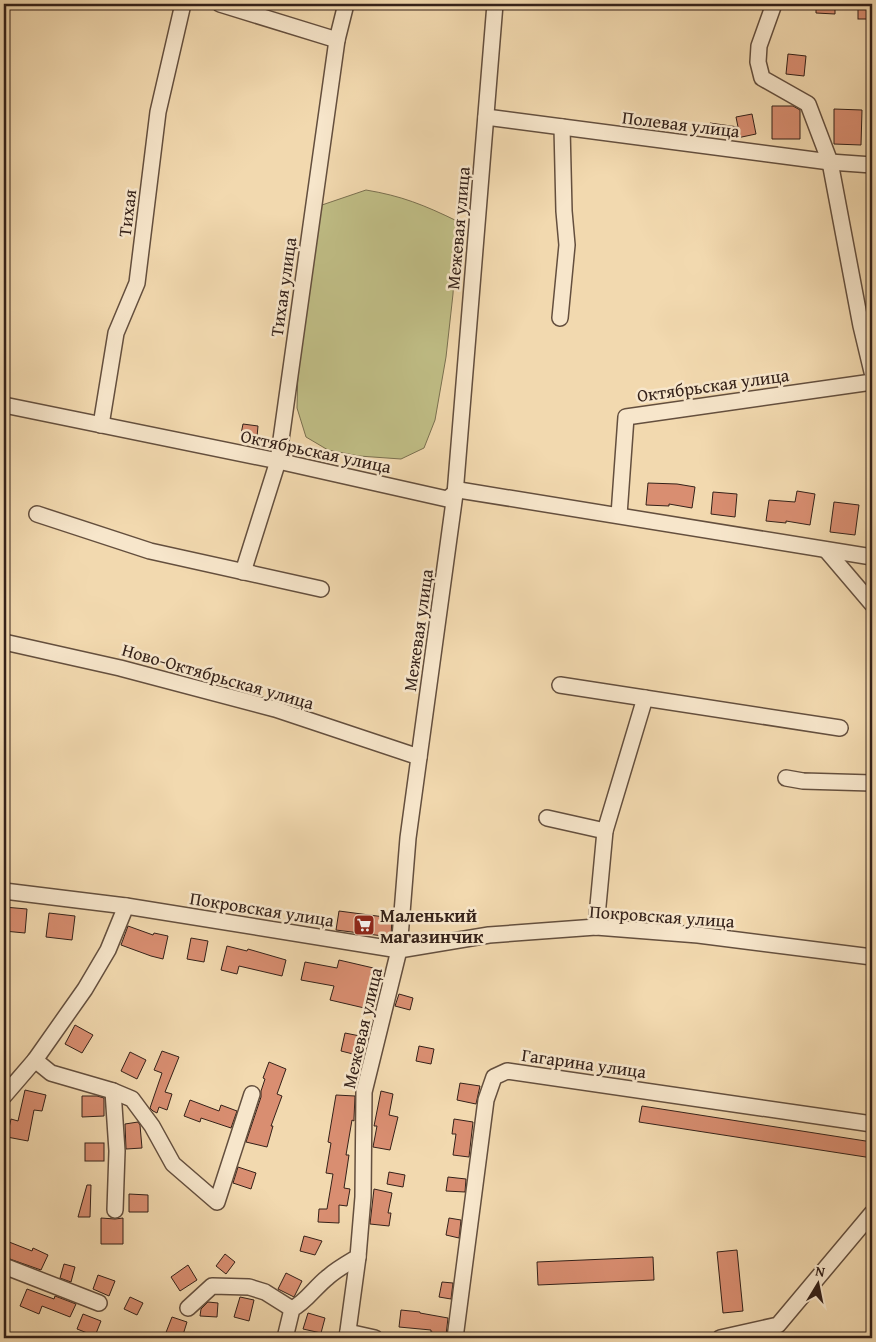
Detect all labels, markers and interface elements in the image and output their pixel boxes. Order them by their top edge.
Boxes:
street label: Полевая улица [621,103,742,145]
street label: Межевая улица [439,165,477,291]
street label: Тихая [111,188,143,238]
street label: Тихая улица [263,235,303,338]
street label: Октябрьская улица [635,361,791,409]
street label: Октябрьская улица [238,422,394,480]
street label: Межевая улица [396,567,440,693]
street label: Ново-Октябрьская улица [119,636,318,716]
street label: Покровская улица [188,884,336,934]
street label: Покровская улица [588,897,736,935]
place label: Маленький магазинчик [380,902,484,950]
supermarket icon: Маленький магазинчик [352,913,376,937]
street label: Межевая улица [335,965,389,1091]
street label: Гагарина улица [520,1041,648,1085]
north arrow [794,1260,844,1310]
text: N [814,1261,827,1282]

